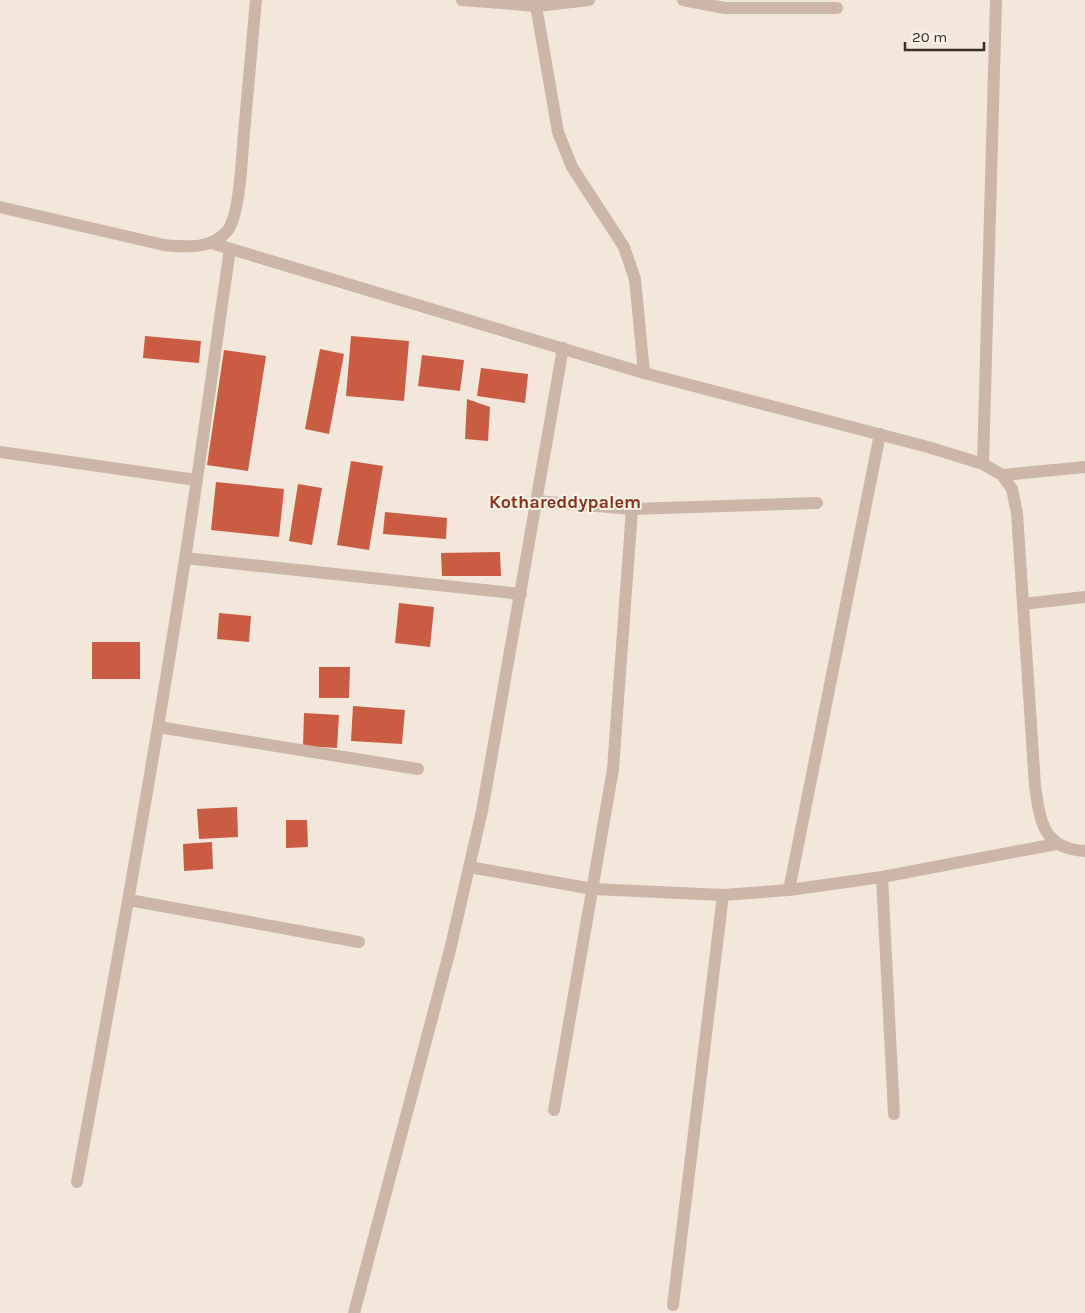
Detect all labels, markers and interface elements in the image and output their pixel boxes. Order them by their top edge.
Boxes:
scale bar [905,20,984,52]
text: 20 m [912,28,947,46]
district label: Kothareddypalem [489,491,641,513]

